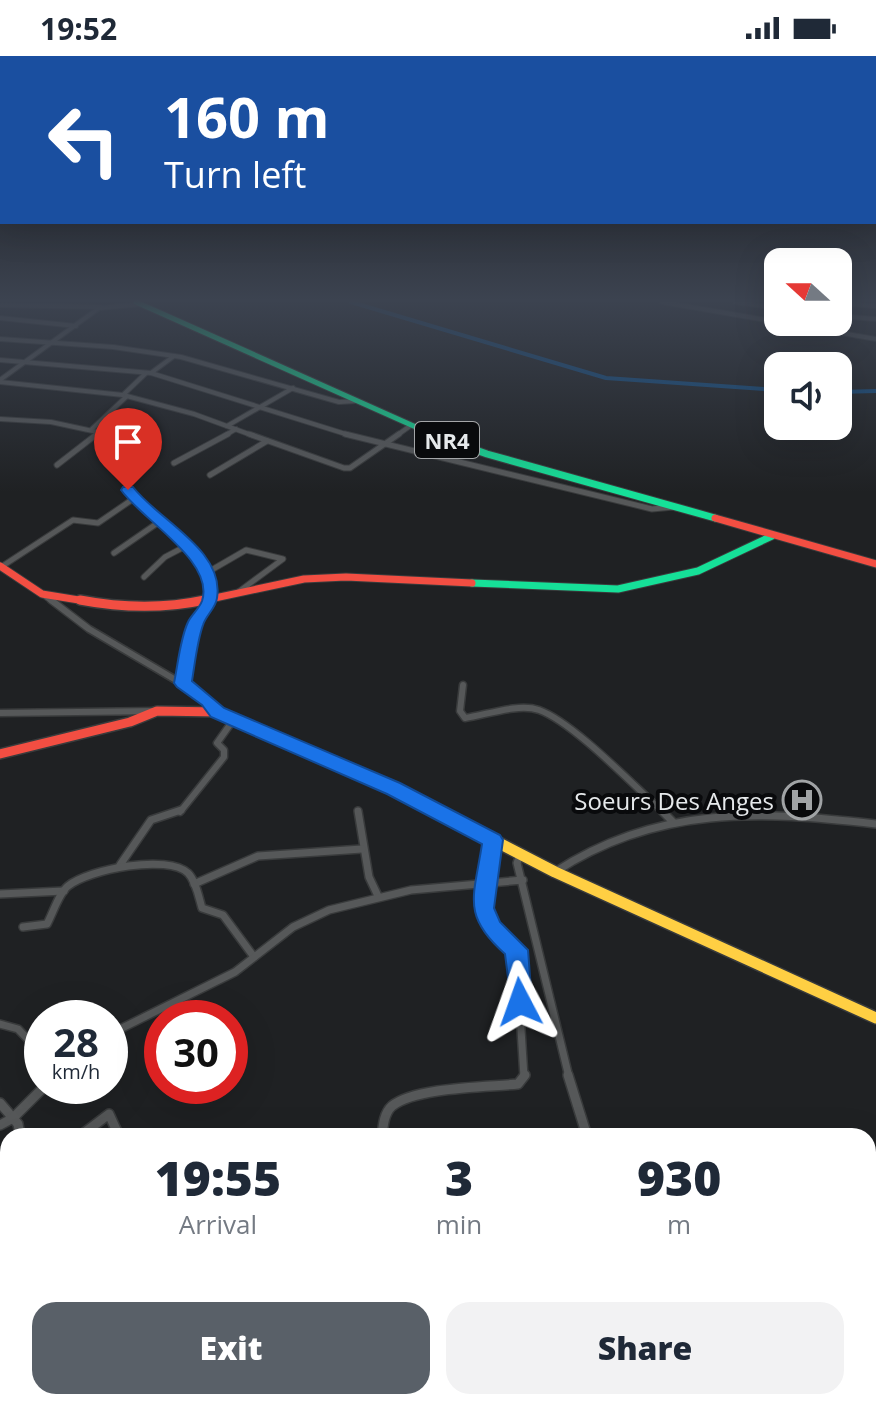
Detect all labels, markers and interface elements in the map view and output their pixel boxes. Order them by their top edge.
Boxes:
text: 19:52 [40,8,117,49]
text: 160 m [164,78,330,154]
icon: left [32,88,136,192]
text: Turn left [164,150,306,199]
north arrow [764,248,852,336]
map controls [764,248,852,440]
button: sound [764,352,852,440]
pin [94,408,162,490]
icon: arrive [106,420,150,464]
road number: NR4 [415,422,479,458]
hospital icon: Soeurs Des Anges [781,779,823,821]
place label: Soeurs Des Anges [574,784,774,817]
position arrow [478,960,562,1044]
speed limit sign: 30 [144,1000,248,1104]
text: 28 [53,1014,99,1069]
text: km/h [52,1058,100,1085]
text: 19:55 [155,1145,281,1210]
text: 3 [445,1145,473,1210]
text: 930 [637,1145,721,1210]
text: Arrival [179,1206,257,1242]
text: min [436,1206,482,1242]
text: m [667,1206,691,1242]
button: Exit [32,1302,430,1394]
button: Share [446,1302,844,1394]

